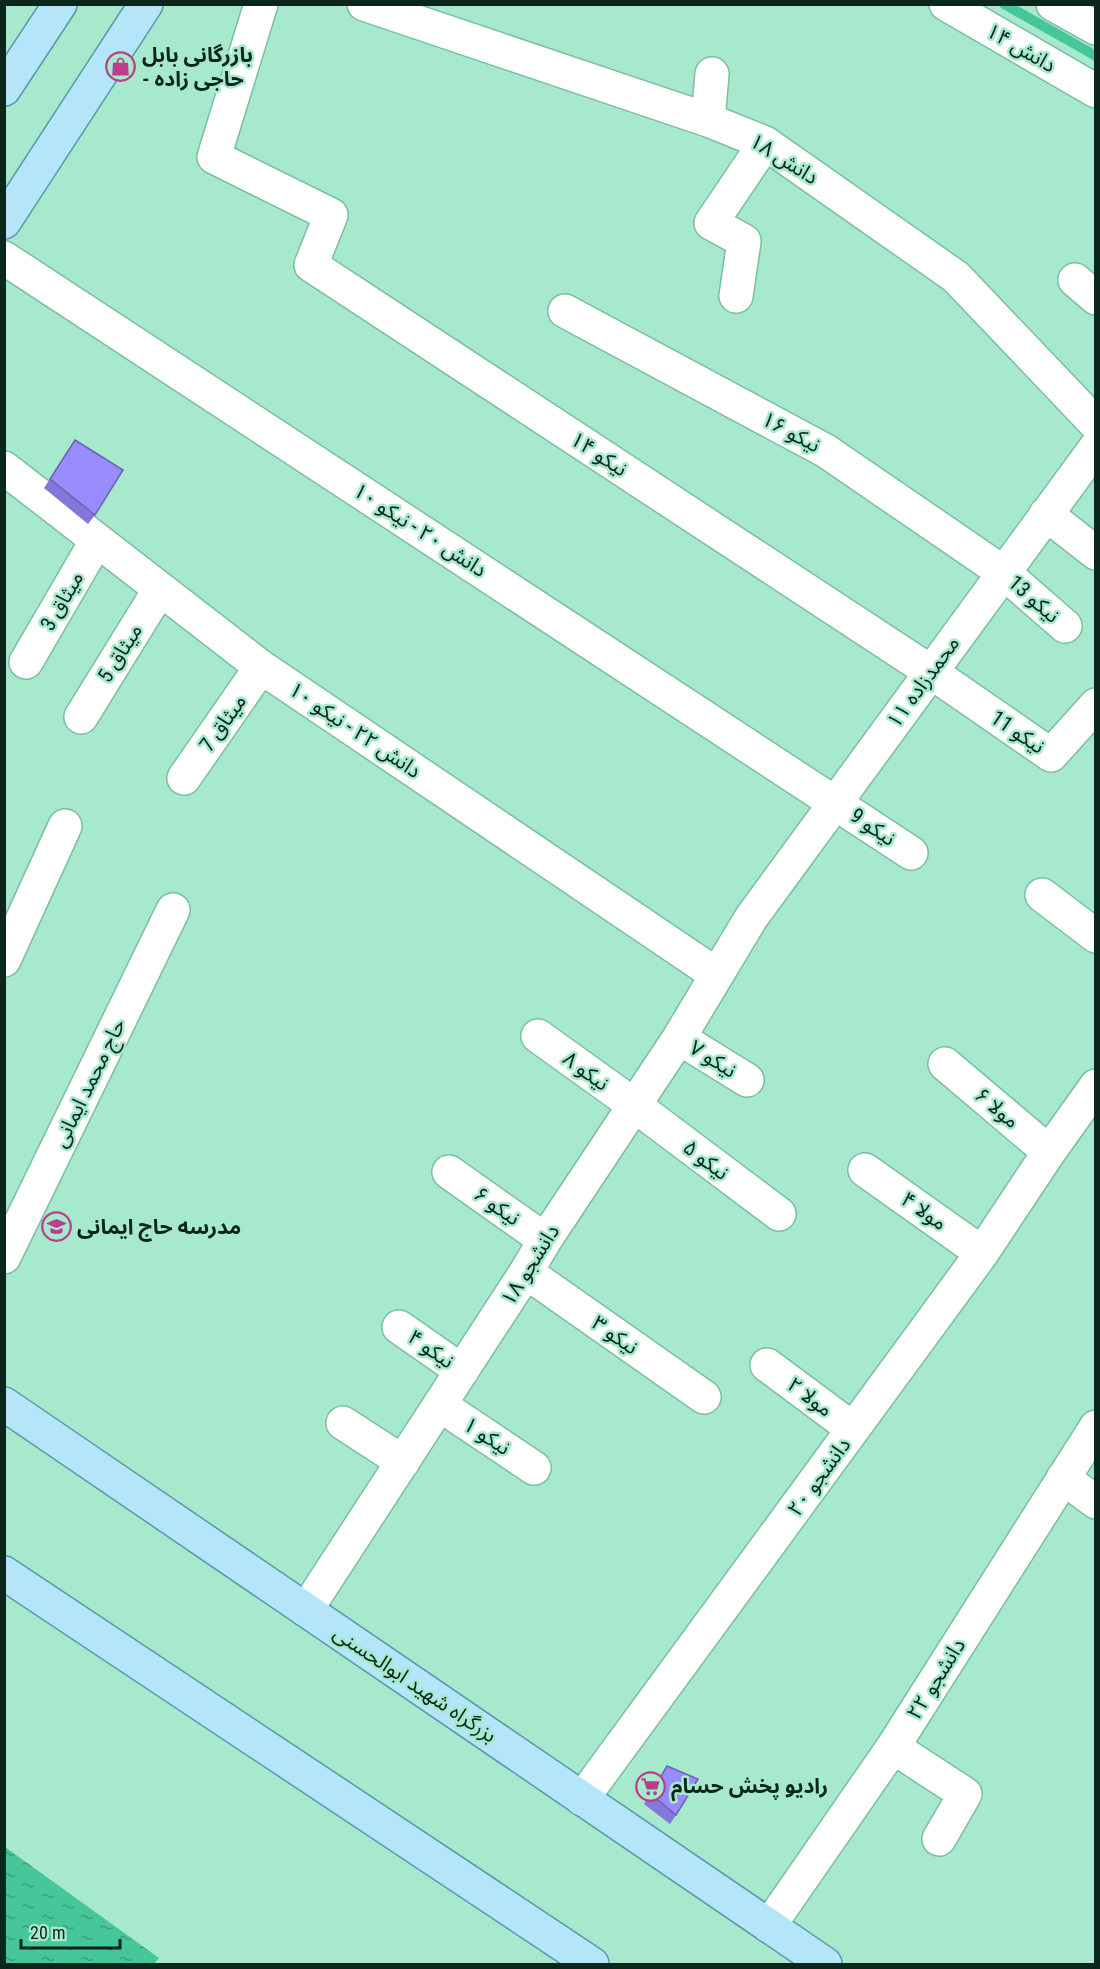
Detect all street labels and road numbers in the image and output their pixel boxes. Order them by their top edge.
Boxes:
street label: دانش ۱۴ [982,19,1060,77]
street label: دانش ۱۸ [745,129,823,189]
street label: نیکو ۱۶ [758,407,824,457]
street label: نیکو ۱۴ [566,427,632,481]
street label: دانش ۲۰ - نیکو ۱۰ [349,478,491,582]
street label: میثاق 3 [36,567,88,635]
street label: نیکو 13 [1004,570,1064,628]
street label: میثاق 5 [93,619,147,687]
street label: محمدزاده ۱۱ [882,632,964,732]
street label: دانش ۲۲ - نیکو ۱۰ [284,677,426,783]
street label: میثاق 7 [195,690,251,756]
street label: نیکو 11 [987,705,1049,759]
street label: نیکو 9 [846,803,900,851]
street label: حاج محمد ایمانی [48,1015,133,1152]
street label: نیکو ۷ [685,1035,741,1083]
street label: نیکو ۸ [558,1046,614,1096]
street label: مولا ۶ [970,1083,1024,1133]
street label: نیکو ۵ [678,1135,734,1185]
street label: نیکو ۶ [469,1182,525,1230]
street label: مولا ۴ [897,1187,951,1235]
street label: دانشجو ۱۸ [496,1220,564,1310]
street label: نیکو ۳ [587,1311,643,1359]
street label: نیکو ۴ [403,1325,459,1373]
street label: مولا ۲ [783,1372,837,1422]
street label: نیکو ۱ [459,1412,515,1460]
street label: دانشجو ۲۰ [783,1433,855,1521]
street label: بزرگراه شهید ابوالحسنی [329,1621,501,1747]
street label: دانشجو ۲۲ [902,1634,970,1724]

